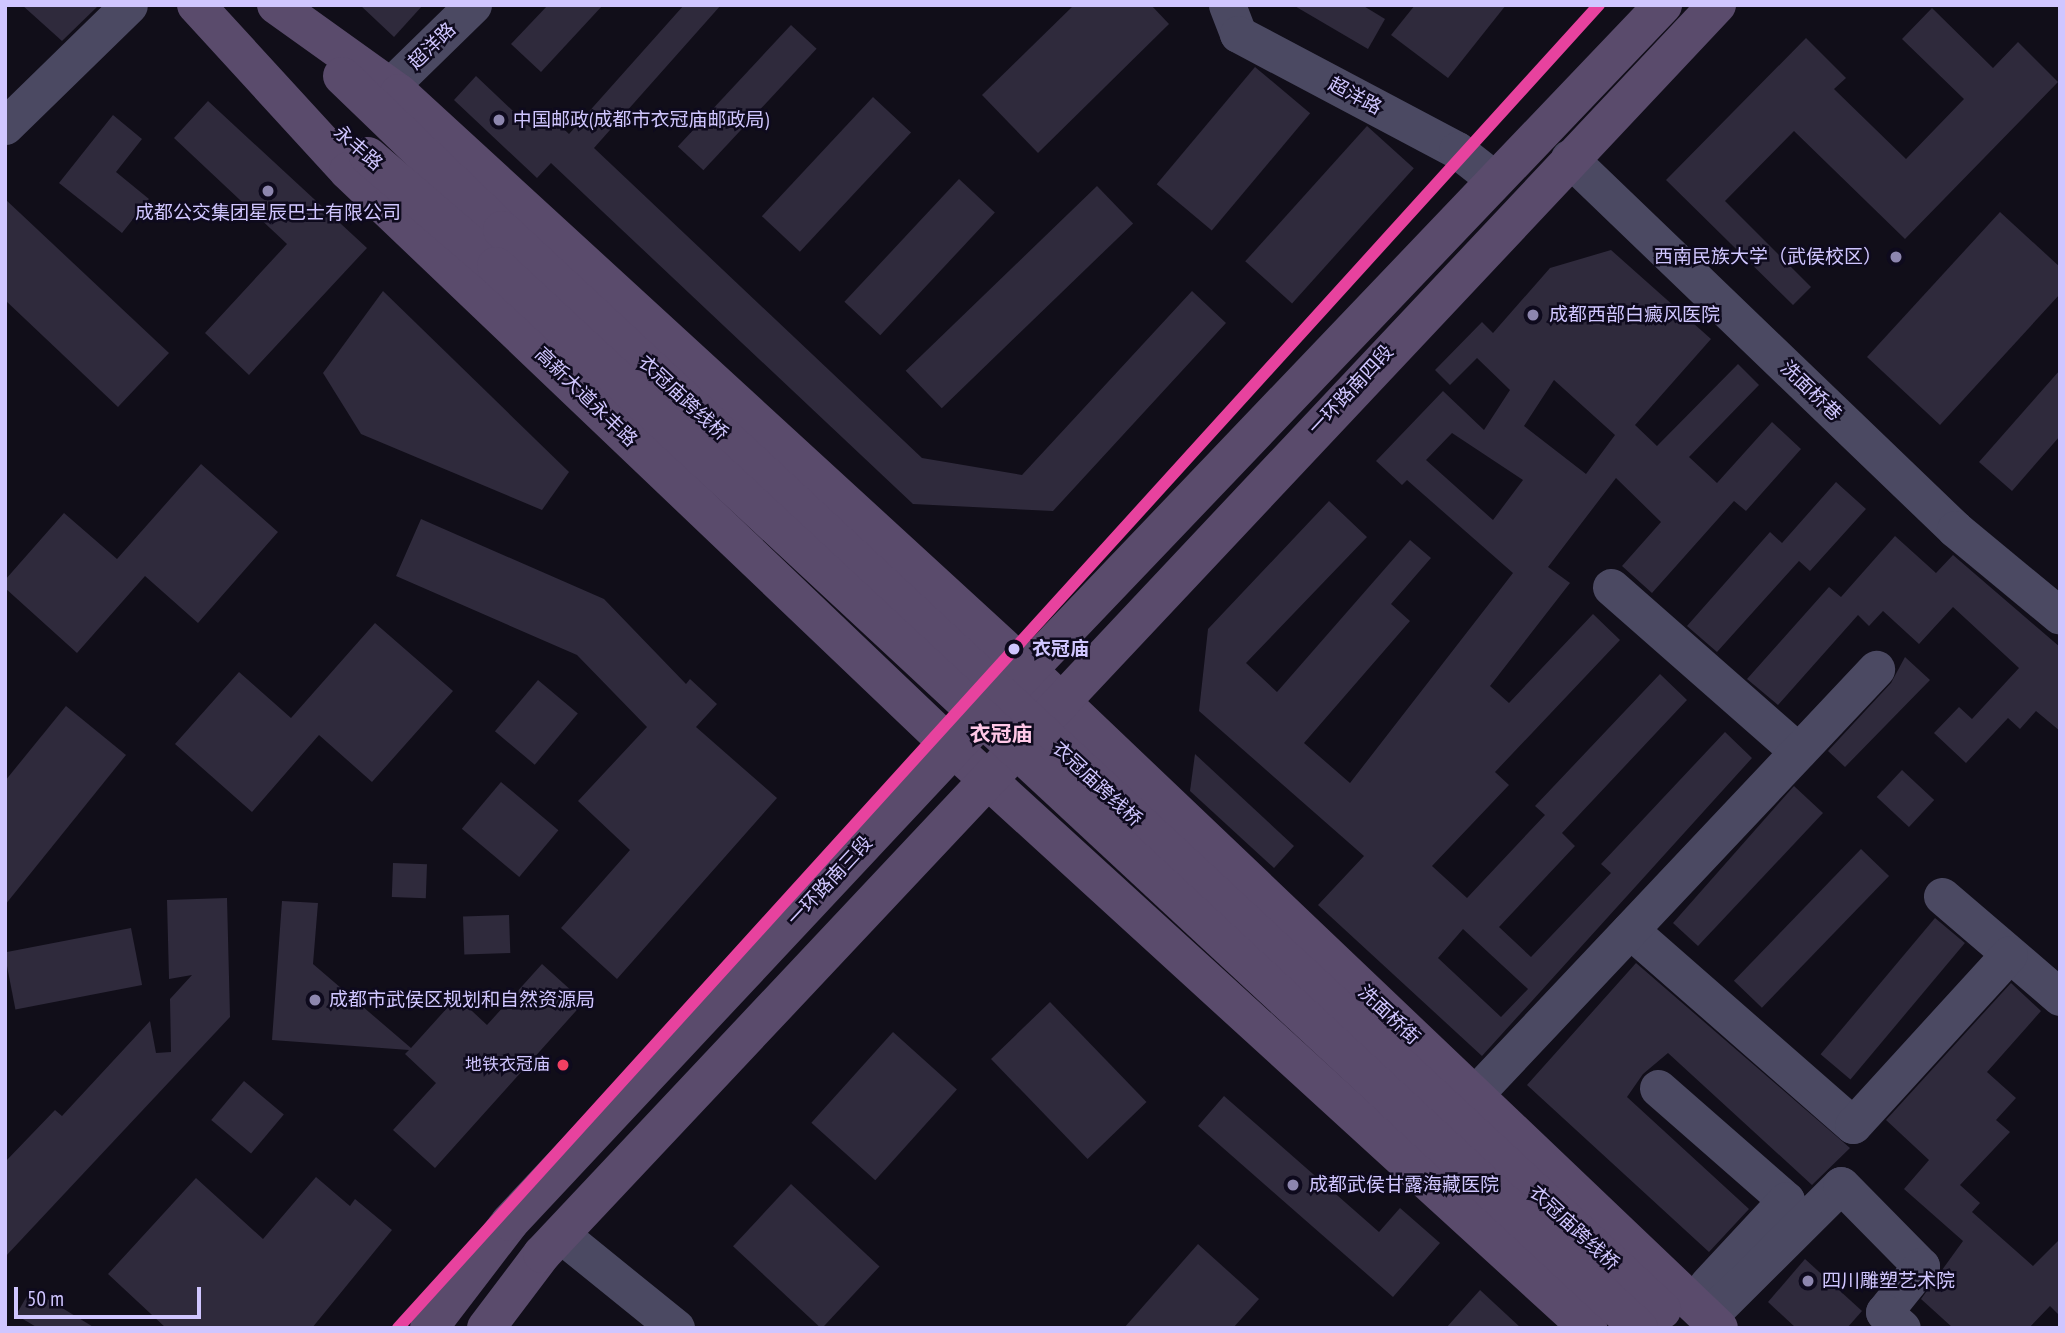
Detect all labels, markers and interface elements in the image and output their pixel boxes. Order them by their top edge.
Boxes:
street label: 超洋路 [404,18,460,74]
street label: 超洋路 [1324,73,1386,119]
place label: 中国邮政(成都市衣冠庙邮政局) [513,109,769,131]
marker: 中国邮政(成都市衣冠庙邮政局) [491,112,507,128]
street label: 永丰路 [329,121,387,175]
marker: 成都公交集团星辰巴士有限公司 [260,183,276,199]
place label: 成都公交集团星辰巴士有限公司 [135,202,401,224]
place label: 西南民族大学（武侯校区） [1654,246,1882,268]
marker: 西南民族大学（武侯校区） [1888,249,1904,265]
place label: 成都西部白癜风医院 [1549,304,1720,326]
marker: 成都西部白癜风医院 [1523,305,1543,325]
street label: 一环路南四段 [1304,341,1398,439]
street label: 高新大道永丰路 [530,343,642,451]
street label: 衣冠庙跨线桥 [634,351,732,445]
street label: 洗面桥巷 [1776,356,1846,426]
marker: 衣冠庙 [1002,637,1026,661]
place label: 衣冠庙 [1032,638,1089,660]
district label: 衣冠庙 [970,721,1032,747]
street label: 衣冠庙跨线桥 [1048,737,1146,831]
street label: 一环路南三段 [783,832,877,930]
street label: 洗面桥街 [1353,981,1425,1049]
place label: 成都市武侯区规划和自然资源局 [329,989,595,1011]
marker: 成都市武侯区规划和自然资源局 [307,992,323,1008]
place label: 地铁衣冠庙 [465,1055,550,1075]
marker: 地铁衣冠庙 [556,1058,570,1072]
place label: 成都武侯甘露海藏医院 [1309,1174,1499,1196]
marker: 成都武侯甘露海藏医院 [1283,1175,1303,1195]
street label: 衣冠庙跨线桥 [1525,1181,1623,1275]
place label: 四川雕塑艺术院 [1822,1270,1955,1292]
marker: 四川雕塑艺术院 [1800,1273,1816,1289]
scale bar [18,1274,205,1318]
text: 50 m [27,1285,64,1312]

